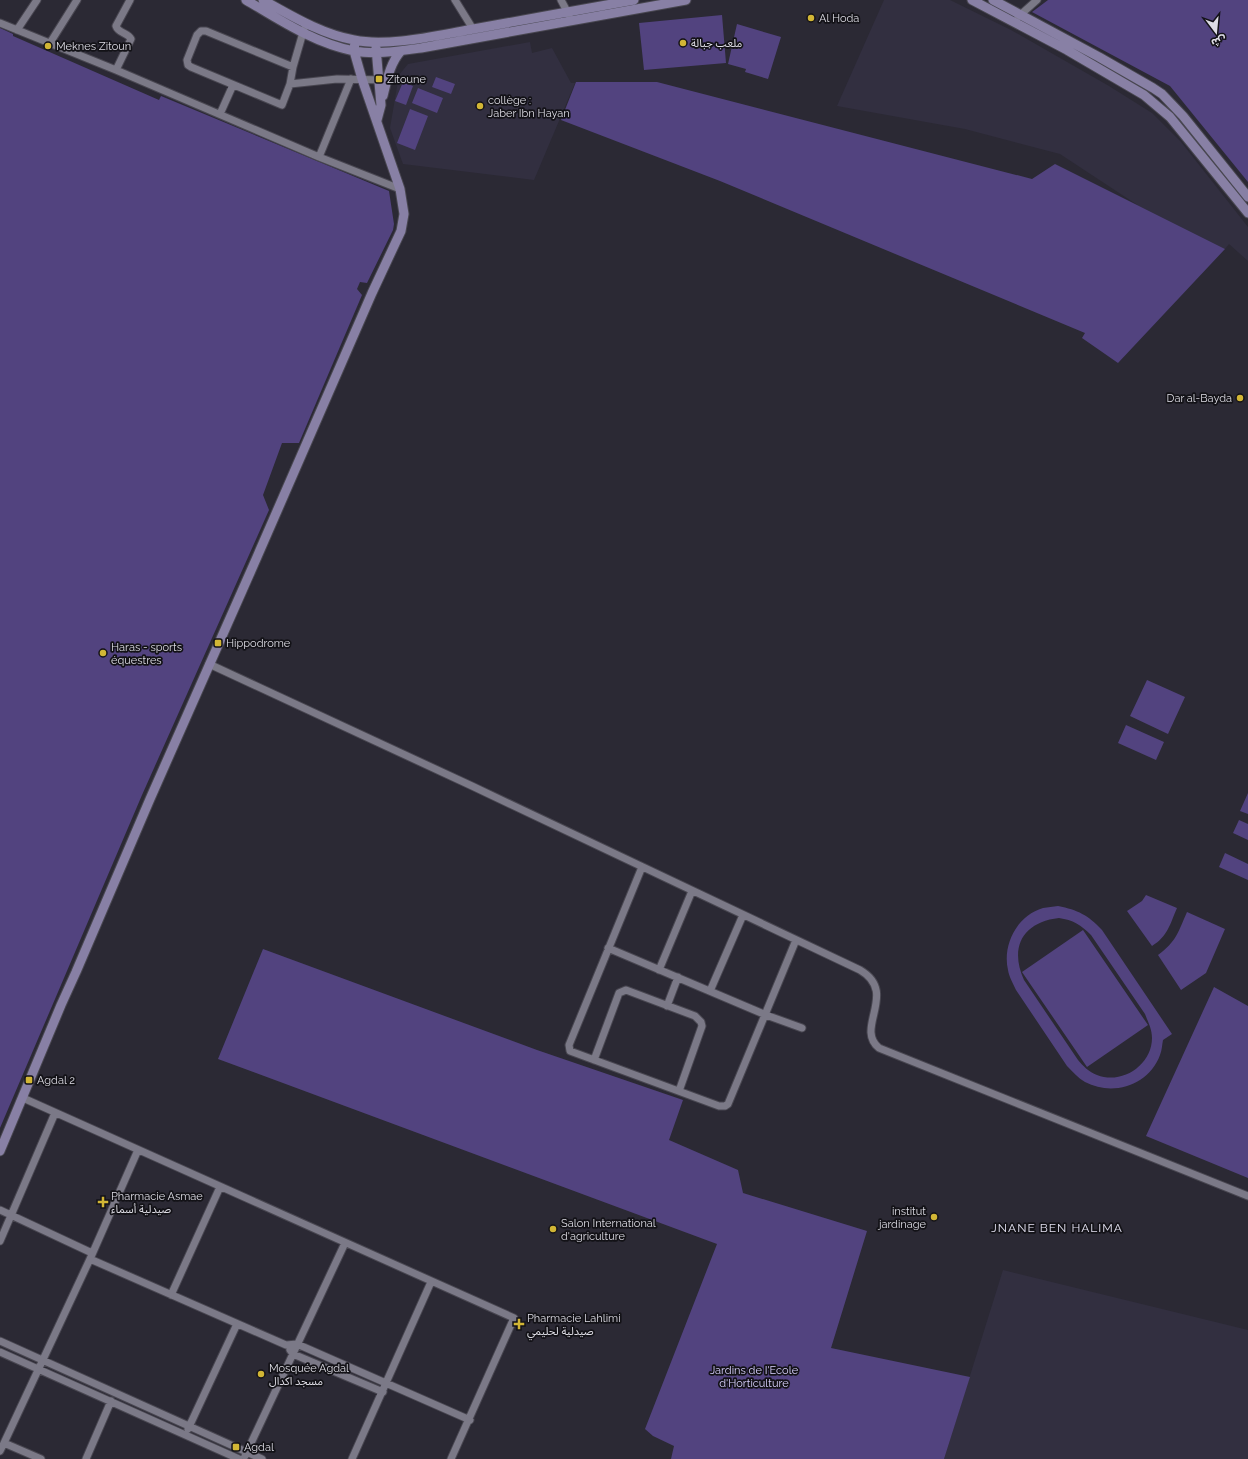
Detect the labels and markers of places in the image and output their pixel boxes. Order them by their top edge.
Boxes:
place label: Al Hoda [819,12,859,25]
marker: Al Hoda [806,13,816,23]
place label: ملعب جبالة [691,37,743,50]
marker: ملعب جبالة [678,38,688,48]
place label: Meknes Zitoun [56,40,131,53]
marker: Meknes Zitoun [43,41,53,51]
place label: Zitoune [387,73,426,86]
marker: Zitoune [374,74,384,84]
place label: collège : Jaber Ibn Hayan [488,94,570,120]
marker: collège : Jaber Ibn Hayan [475,101,485,111]
place label: Dar al-Bayda [1167,392,1232,405]
marker: Dar al-Bayda [1235,393,1245,403]
place label: Hippodrome [226,637,291,650]
marker: Hippodrome [213,638,223,648]
place label: Haras - sports équestres [111,641,182,667]
marker: Haras - sports équestres [98,648,108,658]
place label: Agdal 2 [37,1074,75,1087]
marker: Agdal 2 [24,1075,34,1085]
place label: Pharmacie Asmae صيدلية أسماء [111,1190,203,1216]
marker: Pharmacie Asmae صيدلية أسماء [98,1197,108,1207]
place label: institut jardinage [877,1205,927,1231]
marker: institut jardinage [929,1212,939,1222]
place label: Salon International d'agriculture [561,1217,656,1243]
marker: Salon International d'agriculture [548,1224,558,1234]
place label: Pharmacie Lahlimi صيدلية لحليمي [527,1312,621,1340]
marker: Pharmacie Lahlimi صيدلية لحليمي [514,1319,524,1329]
place label: Mosquée Agdal مسجد اكدال [269,1362,349,1388]
marker: Mosquée Agdal مسجد اكدال [256,1369,266,1379]
place label: Agdal [244,1441,274,1454]
marker: Agdal [231,1442,241,1452]

